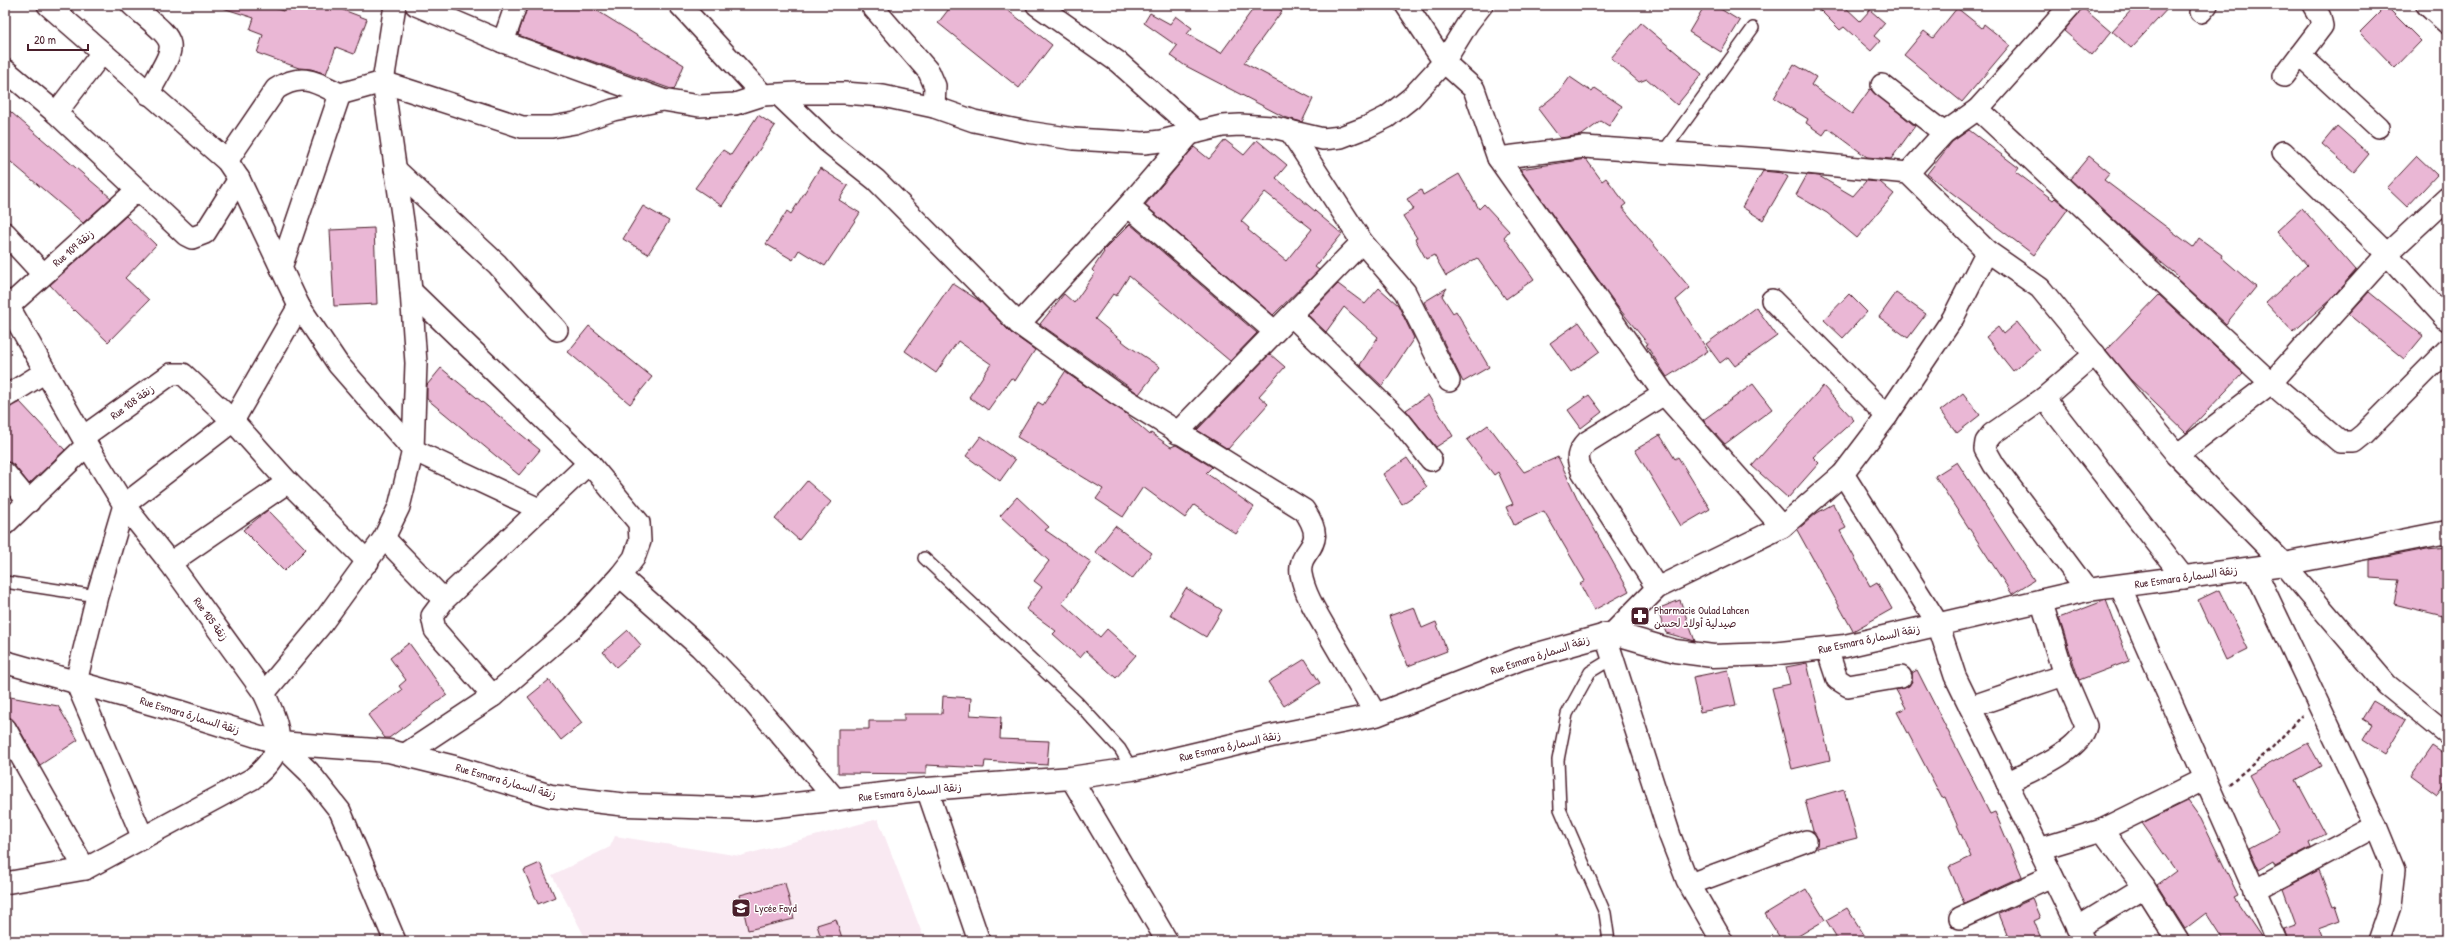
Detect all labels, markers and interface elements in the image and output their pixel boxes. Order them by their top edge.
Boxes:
scale bar [28,26,88,52]
text: 20 m [34,31,56,48]
street label: Rue 109 زنقة [50,226,96,270]
street label: Rue 108 زنقة [107,381,157,423]
street label: Rue Esmara زنقة السمارة [2134,563,2238,591]
street label: Rue 105 زنقة [191,594,231,644]
place label: Pharmacie Oulad Lahcen صيدلية أولاد لحسن [1654,603,1749,630]
pharmacy icon: Pharmacie Oulad Lahcen صيدلية أولاد لحسن [1629,605,1651,627]
street label: Rue Esmara زنقة السمارة [1817,621,1921,657]
street label: Rue Esmara زنقة السمارة [1489,632,1591,678]
street label: Rue Esmara زنقة السمارة [138,693,242,737]
street label: Rue Esmara زنقة السمارة [1178,728,1282,764]
street label: Rue Esmara زنقة السمارة [454,760,558,802]
street label: Rue Esmara زنقة السمارة [858,780,962,804]
school or university icon: Lycée Fayd [730,897,752,919]
place label: Lycée Fayd [755,901,797,915]

